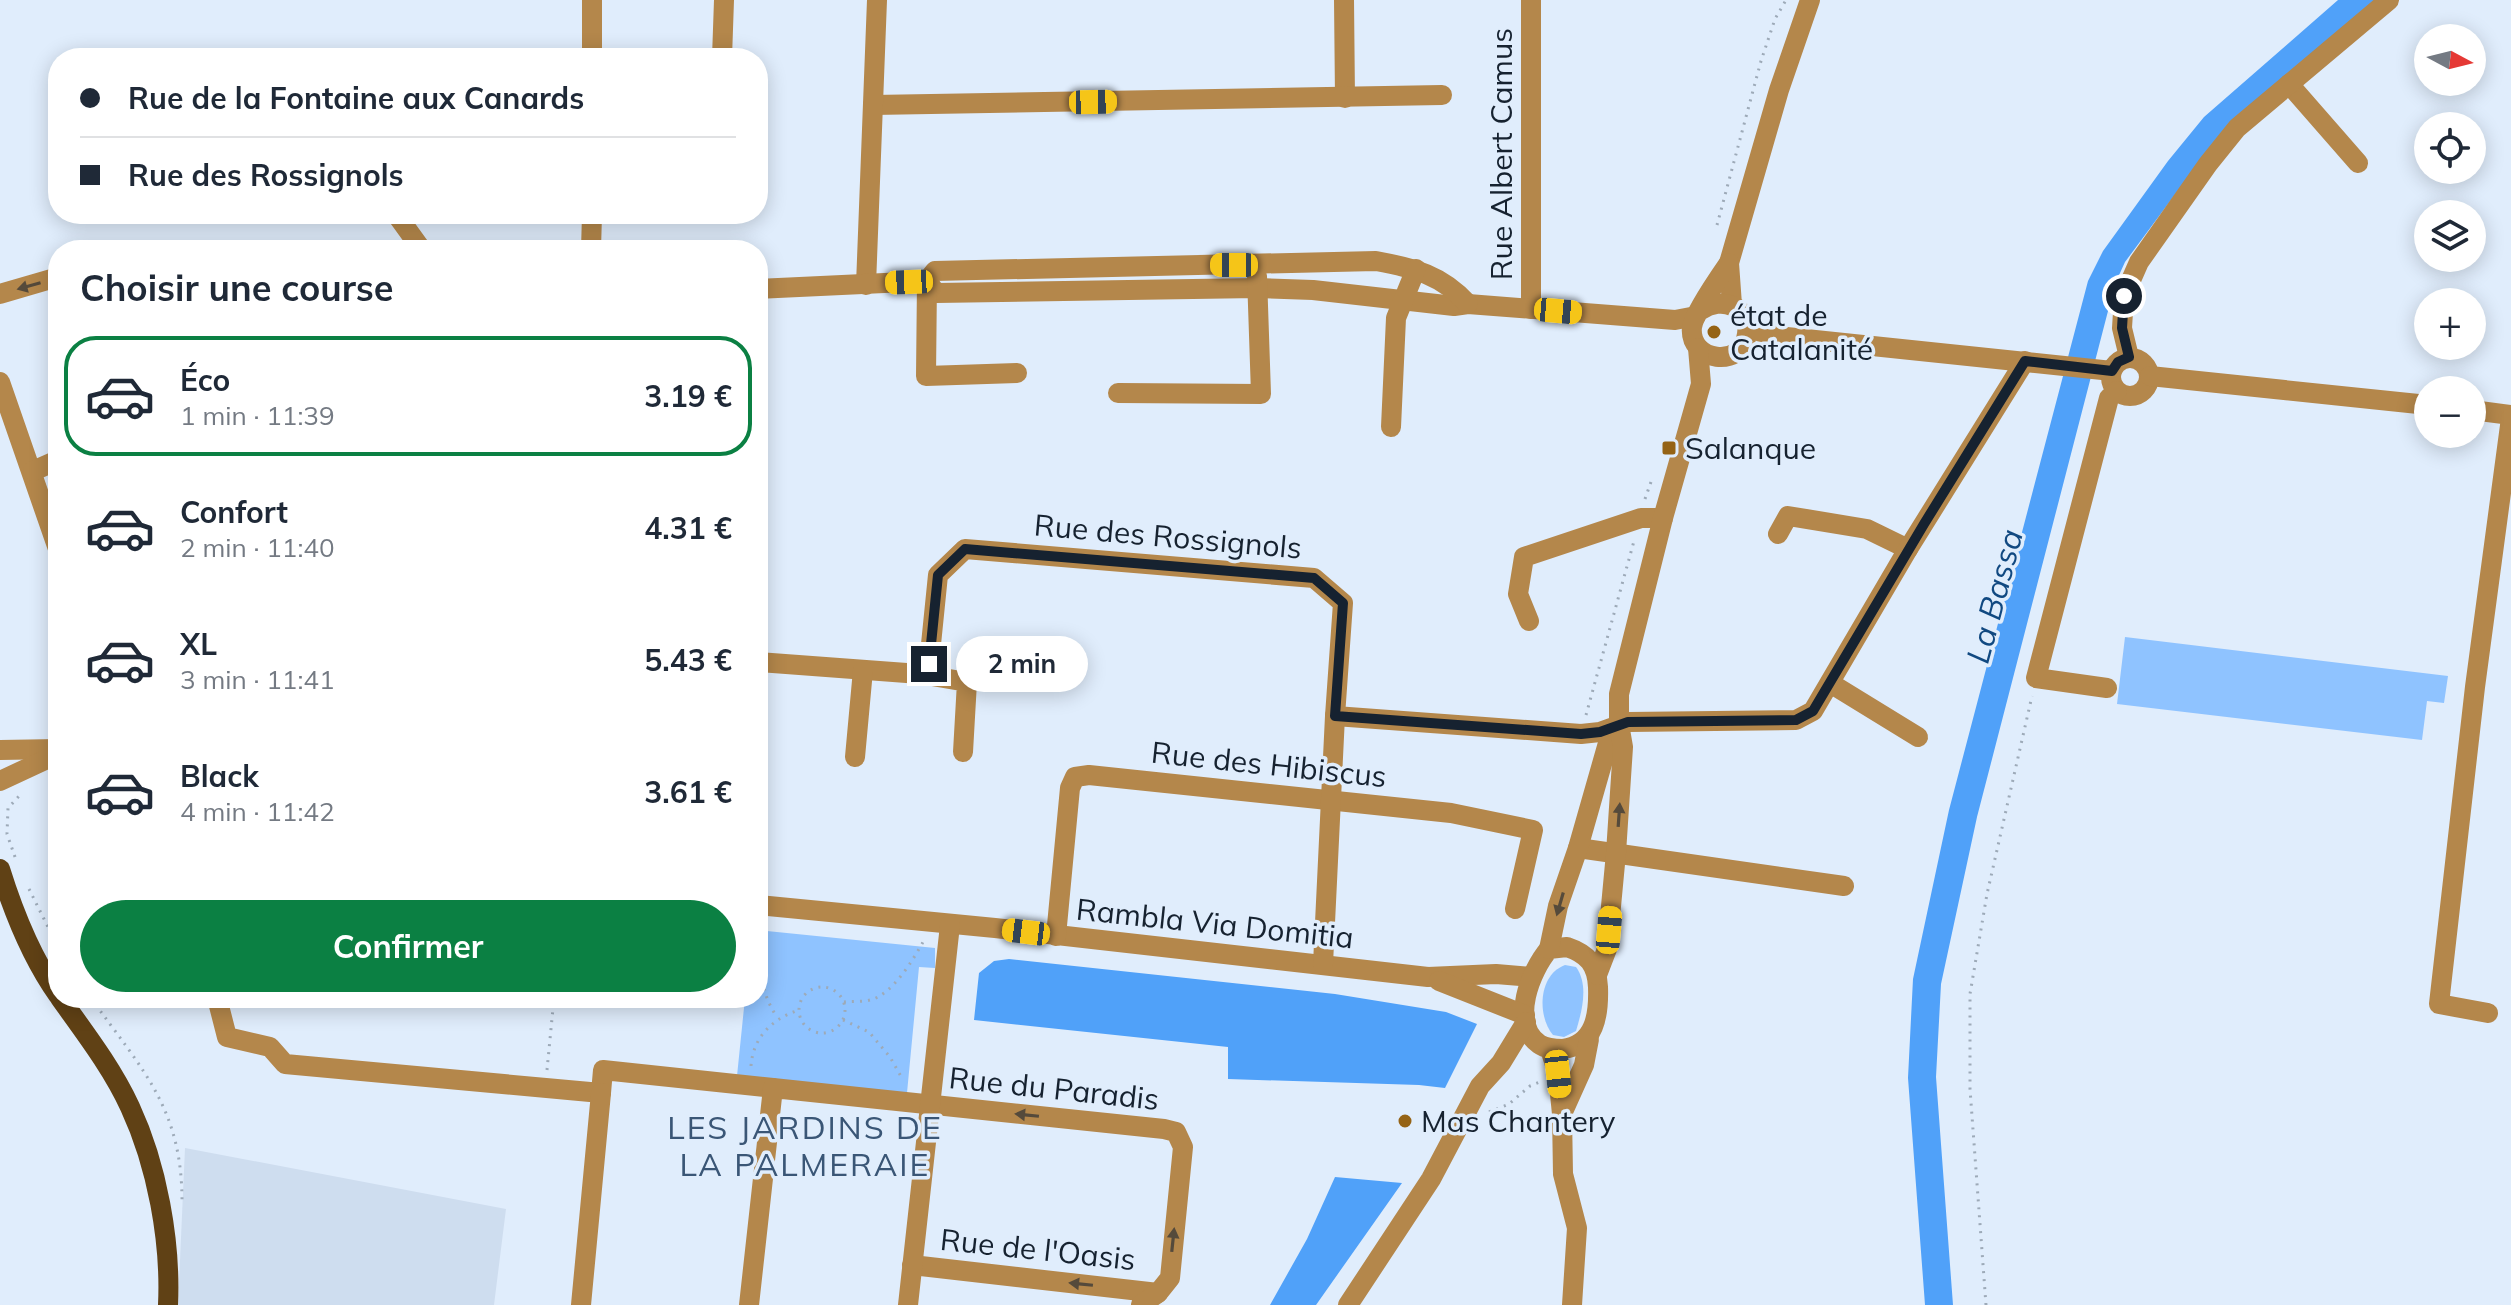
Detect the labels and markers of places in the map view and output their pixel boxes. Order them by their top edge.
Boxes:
place label: état de Catalanité [1730,296,1873,368]
marker: état de Catalanité [1705,323,1723,341]
place label: Salanque [1685,429,1816,467]
marker: Salanque [1660,439,1678,457]
place label: Mas Chantery [1421,1102,1616,1140]
marker: Mas Chantery [1396,1112,1414,1130]

